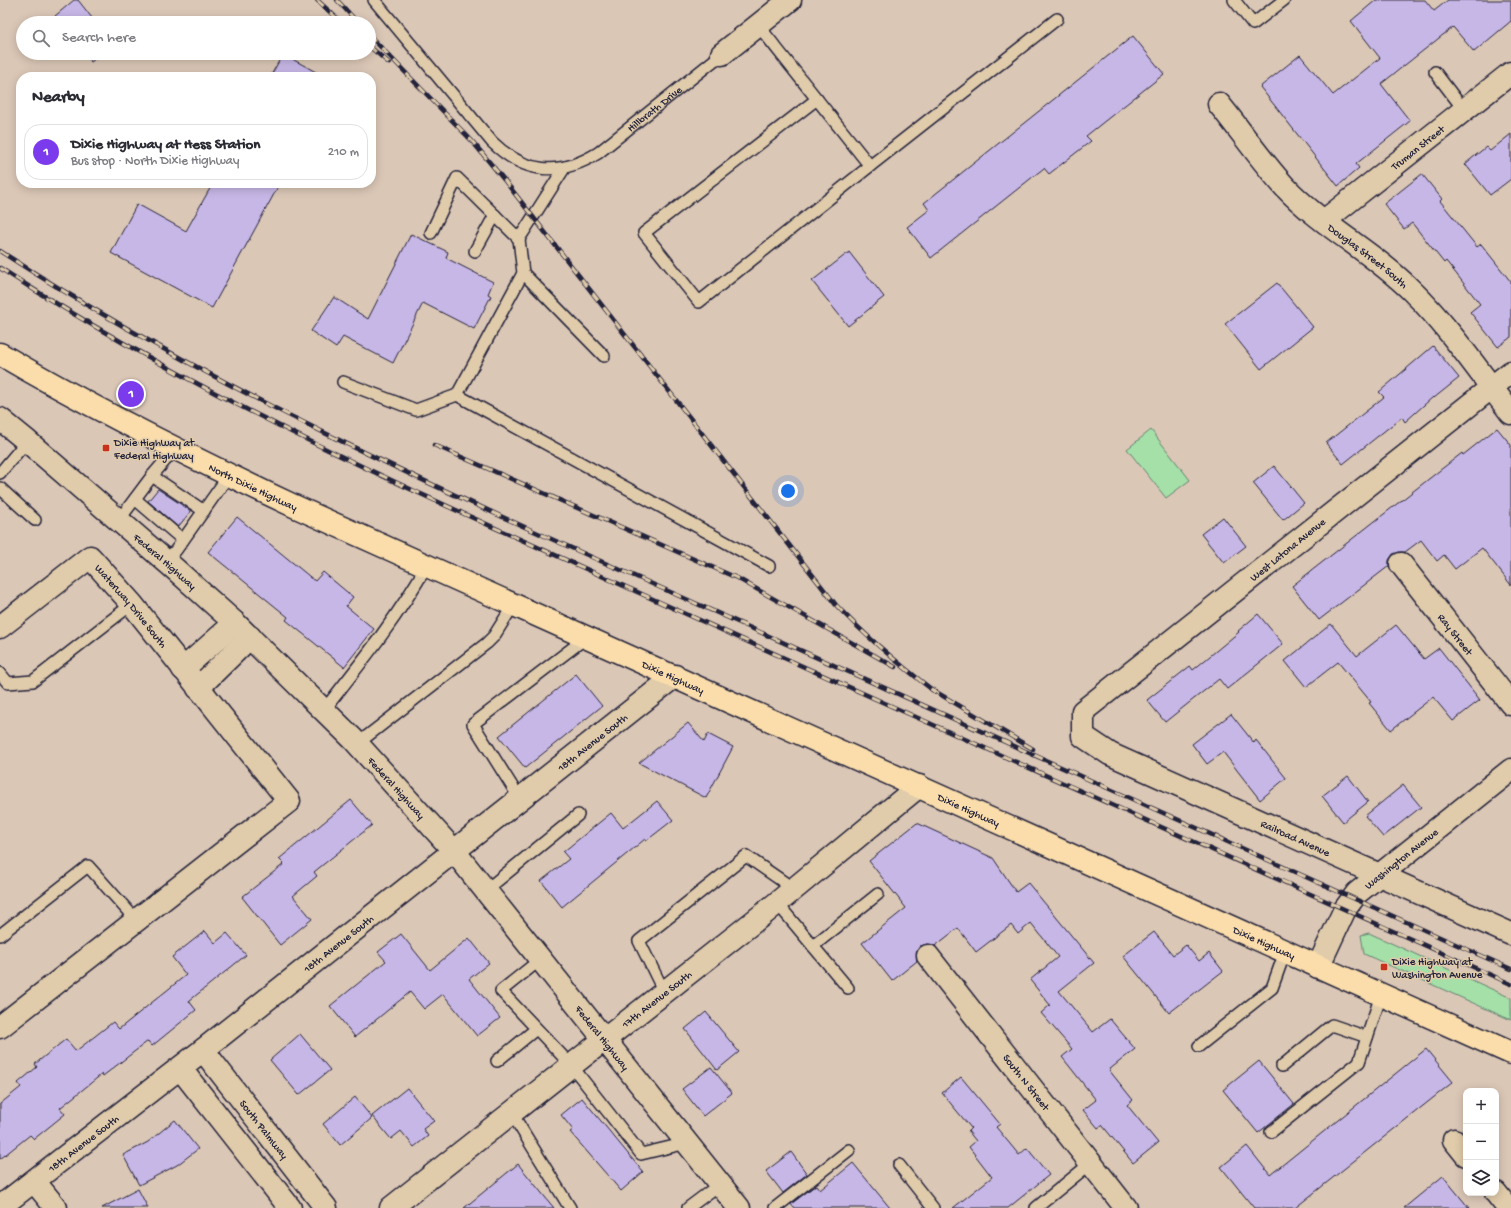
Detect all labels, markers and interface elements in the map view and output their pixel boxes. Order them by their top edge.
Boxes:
search box [16,16,376,60]
icon: search [30,27,52,49]
text: Search here [62,29,136,47]
street label: Hillbrath Drive [626,84,685,135]
text: Nearby [32,88,85,108]
street label: Truman Street [1389,123,1449,174]
text: Dixie Highway at Hess Station [71,136,260,154]
text: 1 [43,145,49,160]
text: 210 m [328,145,359,160]
text: Bus stop · North Dixie Highway [71,154,239,169]
street label: Douglas Street South [1324,222,1409,292]
pin: 1 [118,379,144,409]
place label: Dixie Highway at Federal Highway [113,438,196,463]
marker: Dixie Highway at Federal Highway [101,443,111,453]
street label: North Dixie Highway [206,462,299,515]
your location [778,481,798,501]
street label: West Latona Avenue [1248,516,1329,585]
street label: Federal Highway [129,531,198,594]
street label: Waterway Drive South [92,563,169,651]
street label: Ray Street [1434,612,1475,659]
street label: Dixie Highway [639,659,706,698]
street label: 18th Avenue South [555,712,631,775]
street label: Federal Highway [364,755,427,823]
street label: Dixie Highway [934,792,1002,831]
street label: Railroad Avenue [1258,818,1332,860]
street label: Washington Avenue [1363,826,1441,893]
street label: 18th Avenue South [301,913,377,976]
street label: Dixie Highway [1230,924,1297,963]
place label: Dixie Highway at Washington Avenue [1391,957,1483,982]
marker: Dixie Highway at Washington Avenue [1379,962,1389,972]
street label: 17th Avenue South [620,969,695,1032]
street label: Federal Highway [571,1003,631,1074]
street label: South N Street [999,1053,1052,1115]
map controls [1463,1088,1499,1196]
button: + [1463,1088,1499,1124]
street label: South Palmway [236,1098,290,1163]
street label: 18th Avenue South [46,1113,122,1176]
button: − [1463,1124,1499,1160]
button: layers [1463,1160,1499,1196]

